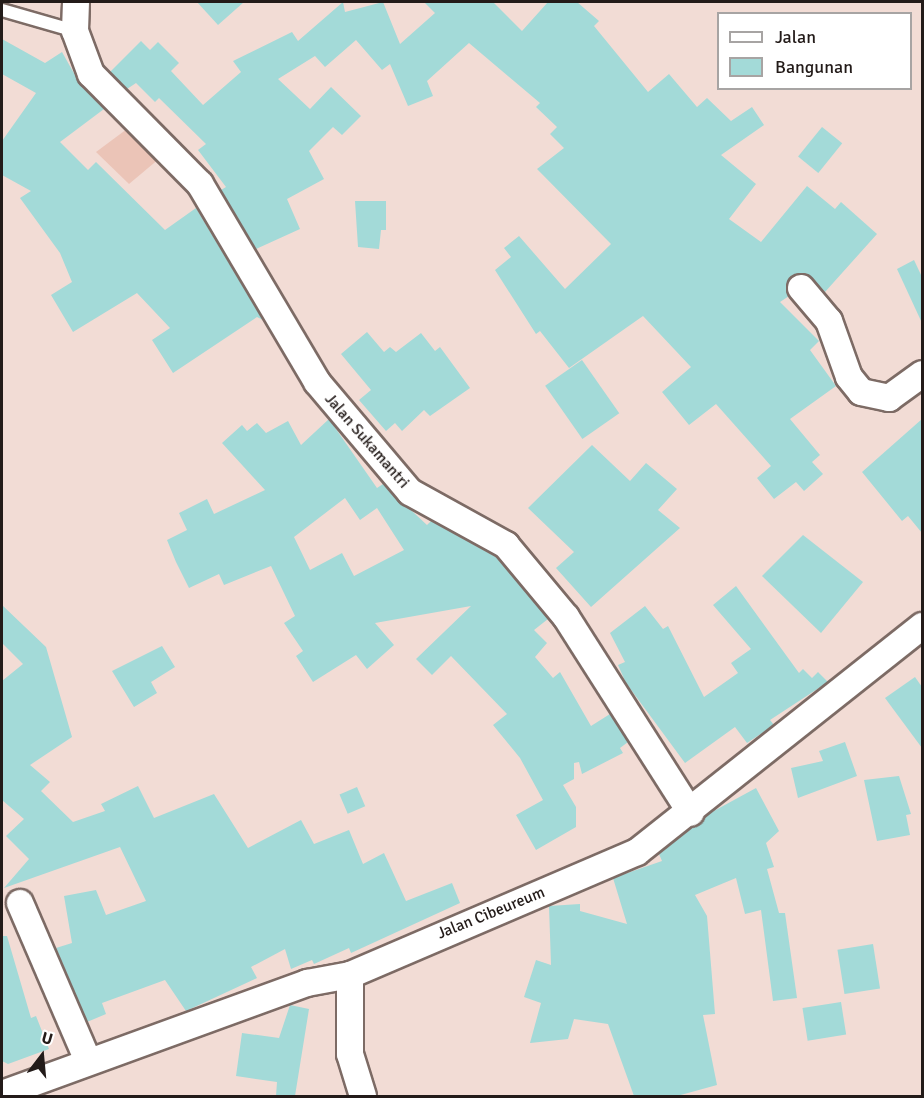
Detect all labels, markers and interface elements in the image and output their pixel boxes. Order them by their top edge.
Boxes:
legend [717,12,912,90]
text: Jalan [775,26,816,48]
text: Bangunan [775,56,853,78]
street label: Jalan Sukamantri [321,390,413,492]
street label: Jalan Cibeureum [434,883,548,943]
north arrow [12,1026,72,1086]
text: U [39,1028,55,1050]

